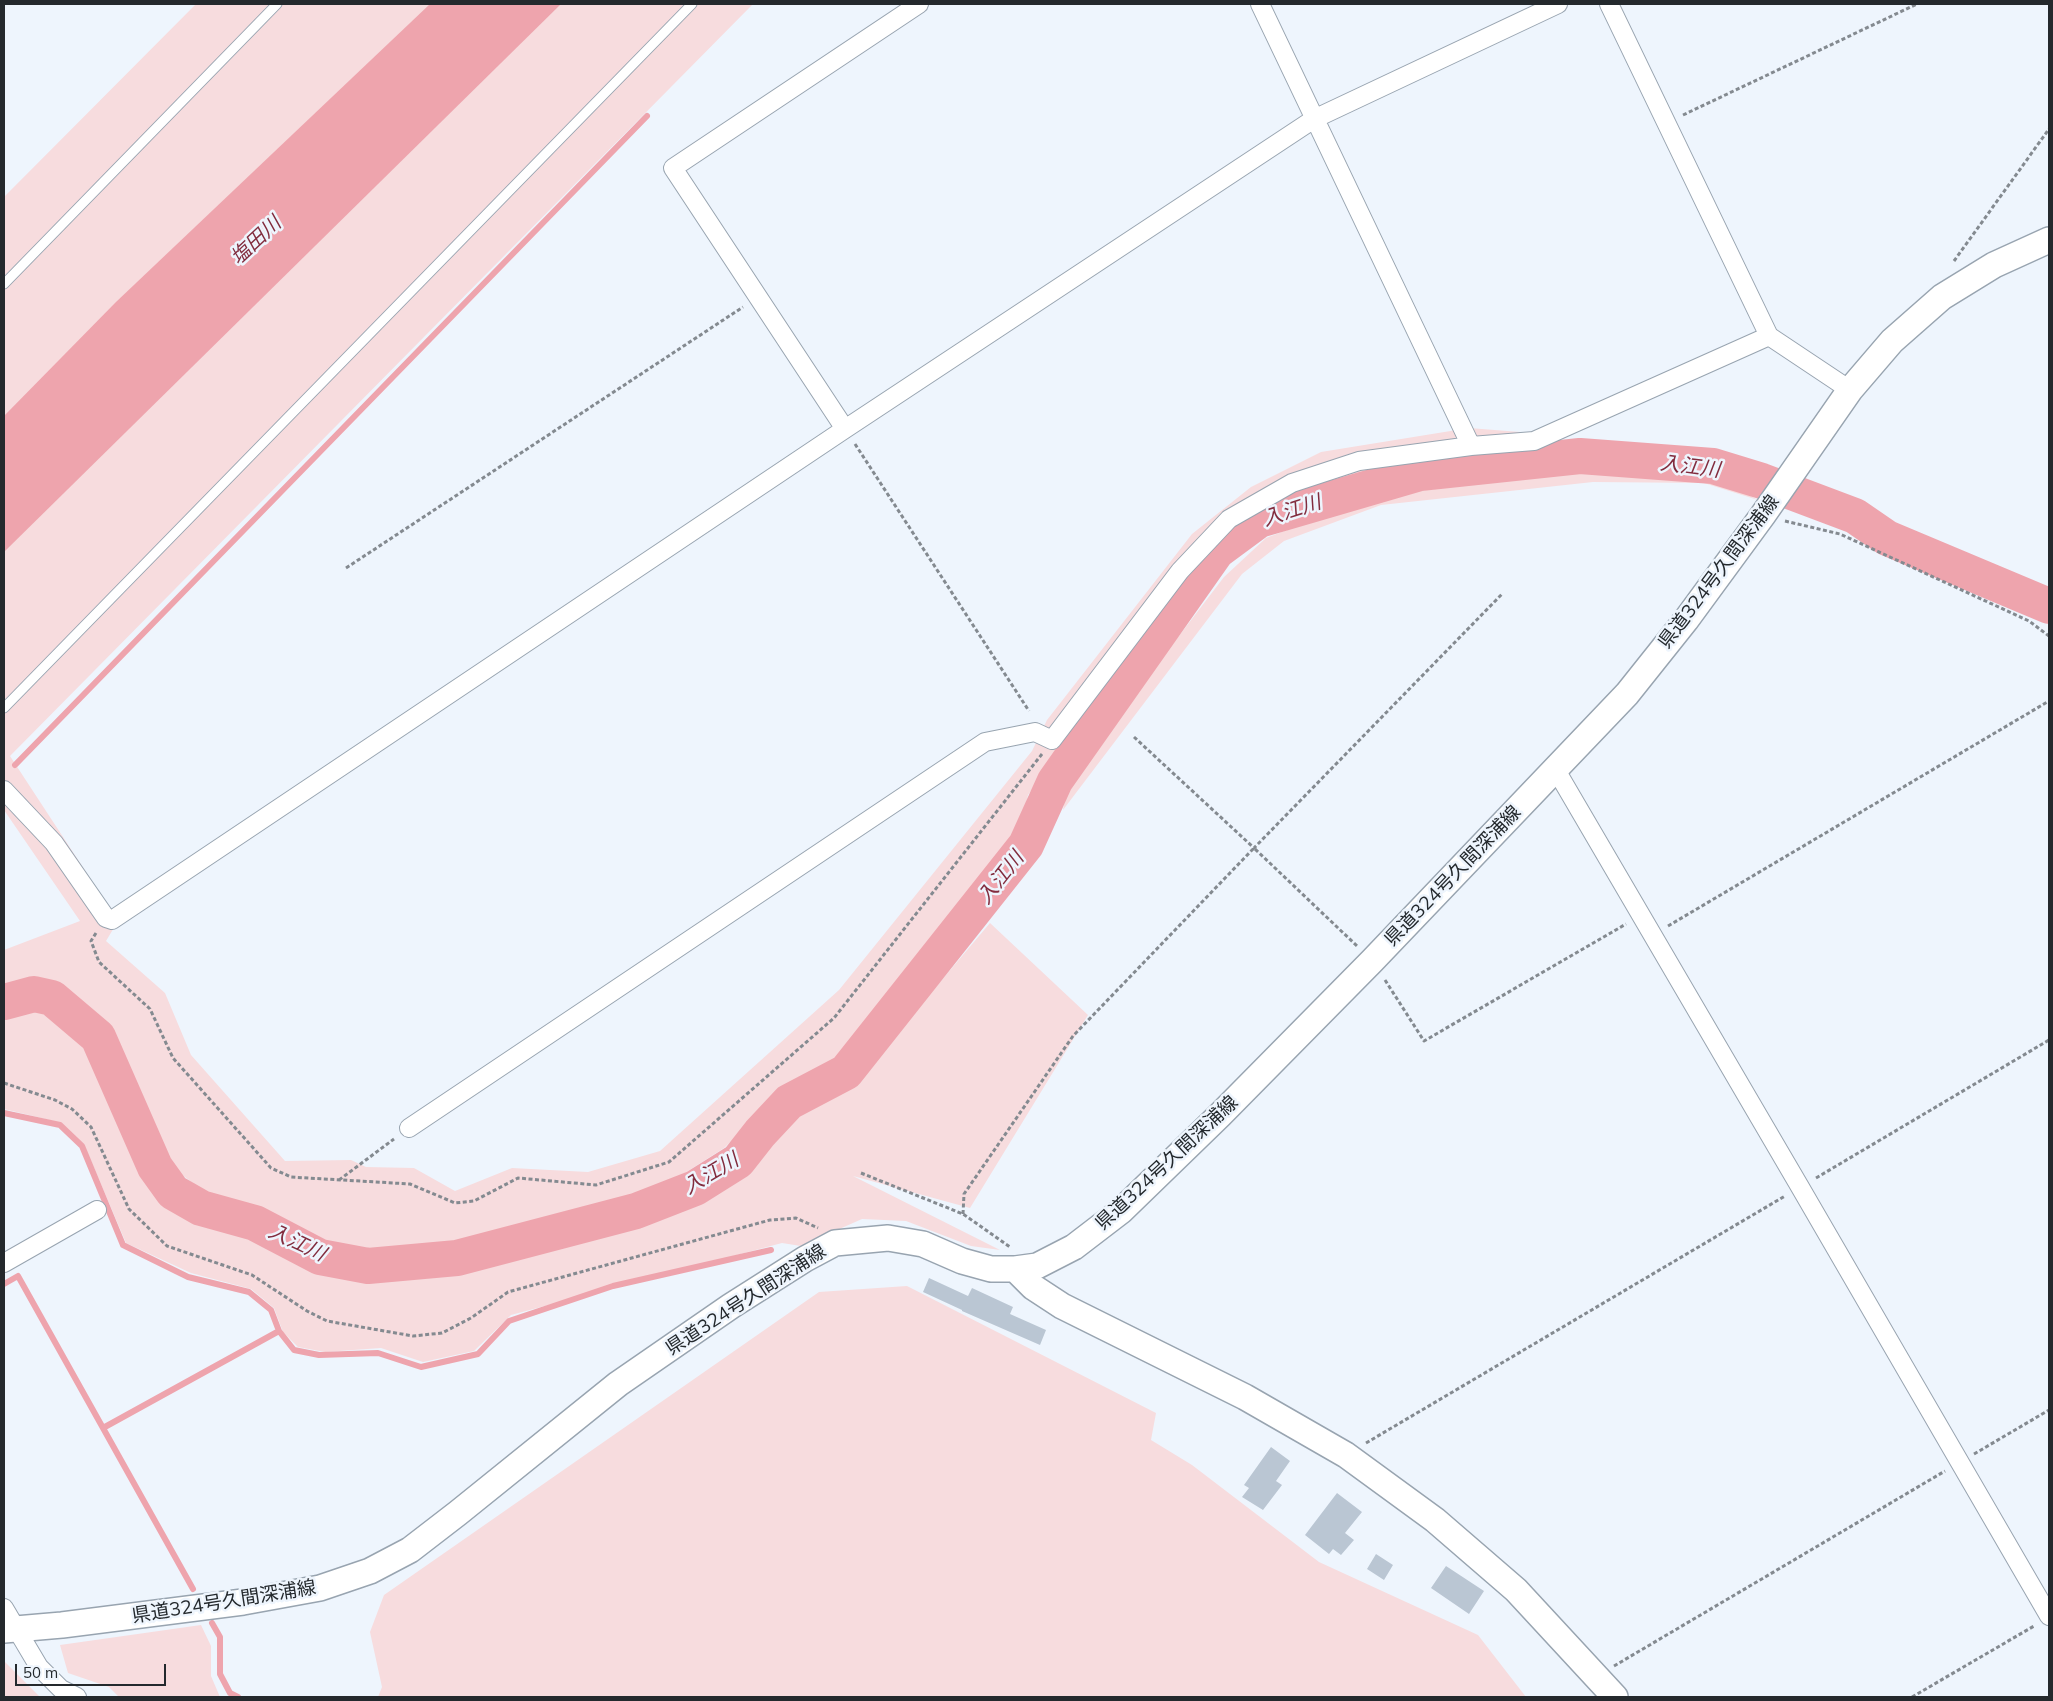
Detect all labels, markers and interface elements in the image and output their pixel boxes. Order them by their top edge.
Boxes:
water label: 塩田川 [226,212,286,270]
water label: 入江川 [1659,451,1721,483]
water label: 入江川 [1260,490,1324,532]
street label: 県道324号久間深浦線 [1654,491,1784,653]
street label: 県道324号久間深浦線 [1380,801,1526,951]
water label: 入江川 [973,847,1029,909]
street label: 県道324号久間深浦線 [1091,1091,1243,1235]
water label: 入江川 [679,1148,743,1200]
water label: 入江川 [265,1219,329,1267]
street label: 県道324号久間深浦線 [662,1240,830,1360]
street label: 県道324号久間深浦線 [130,1576,318,1628]
scale bar [18,1654,169,1686]
text: 50 m [23,1663,58,1682]

